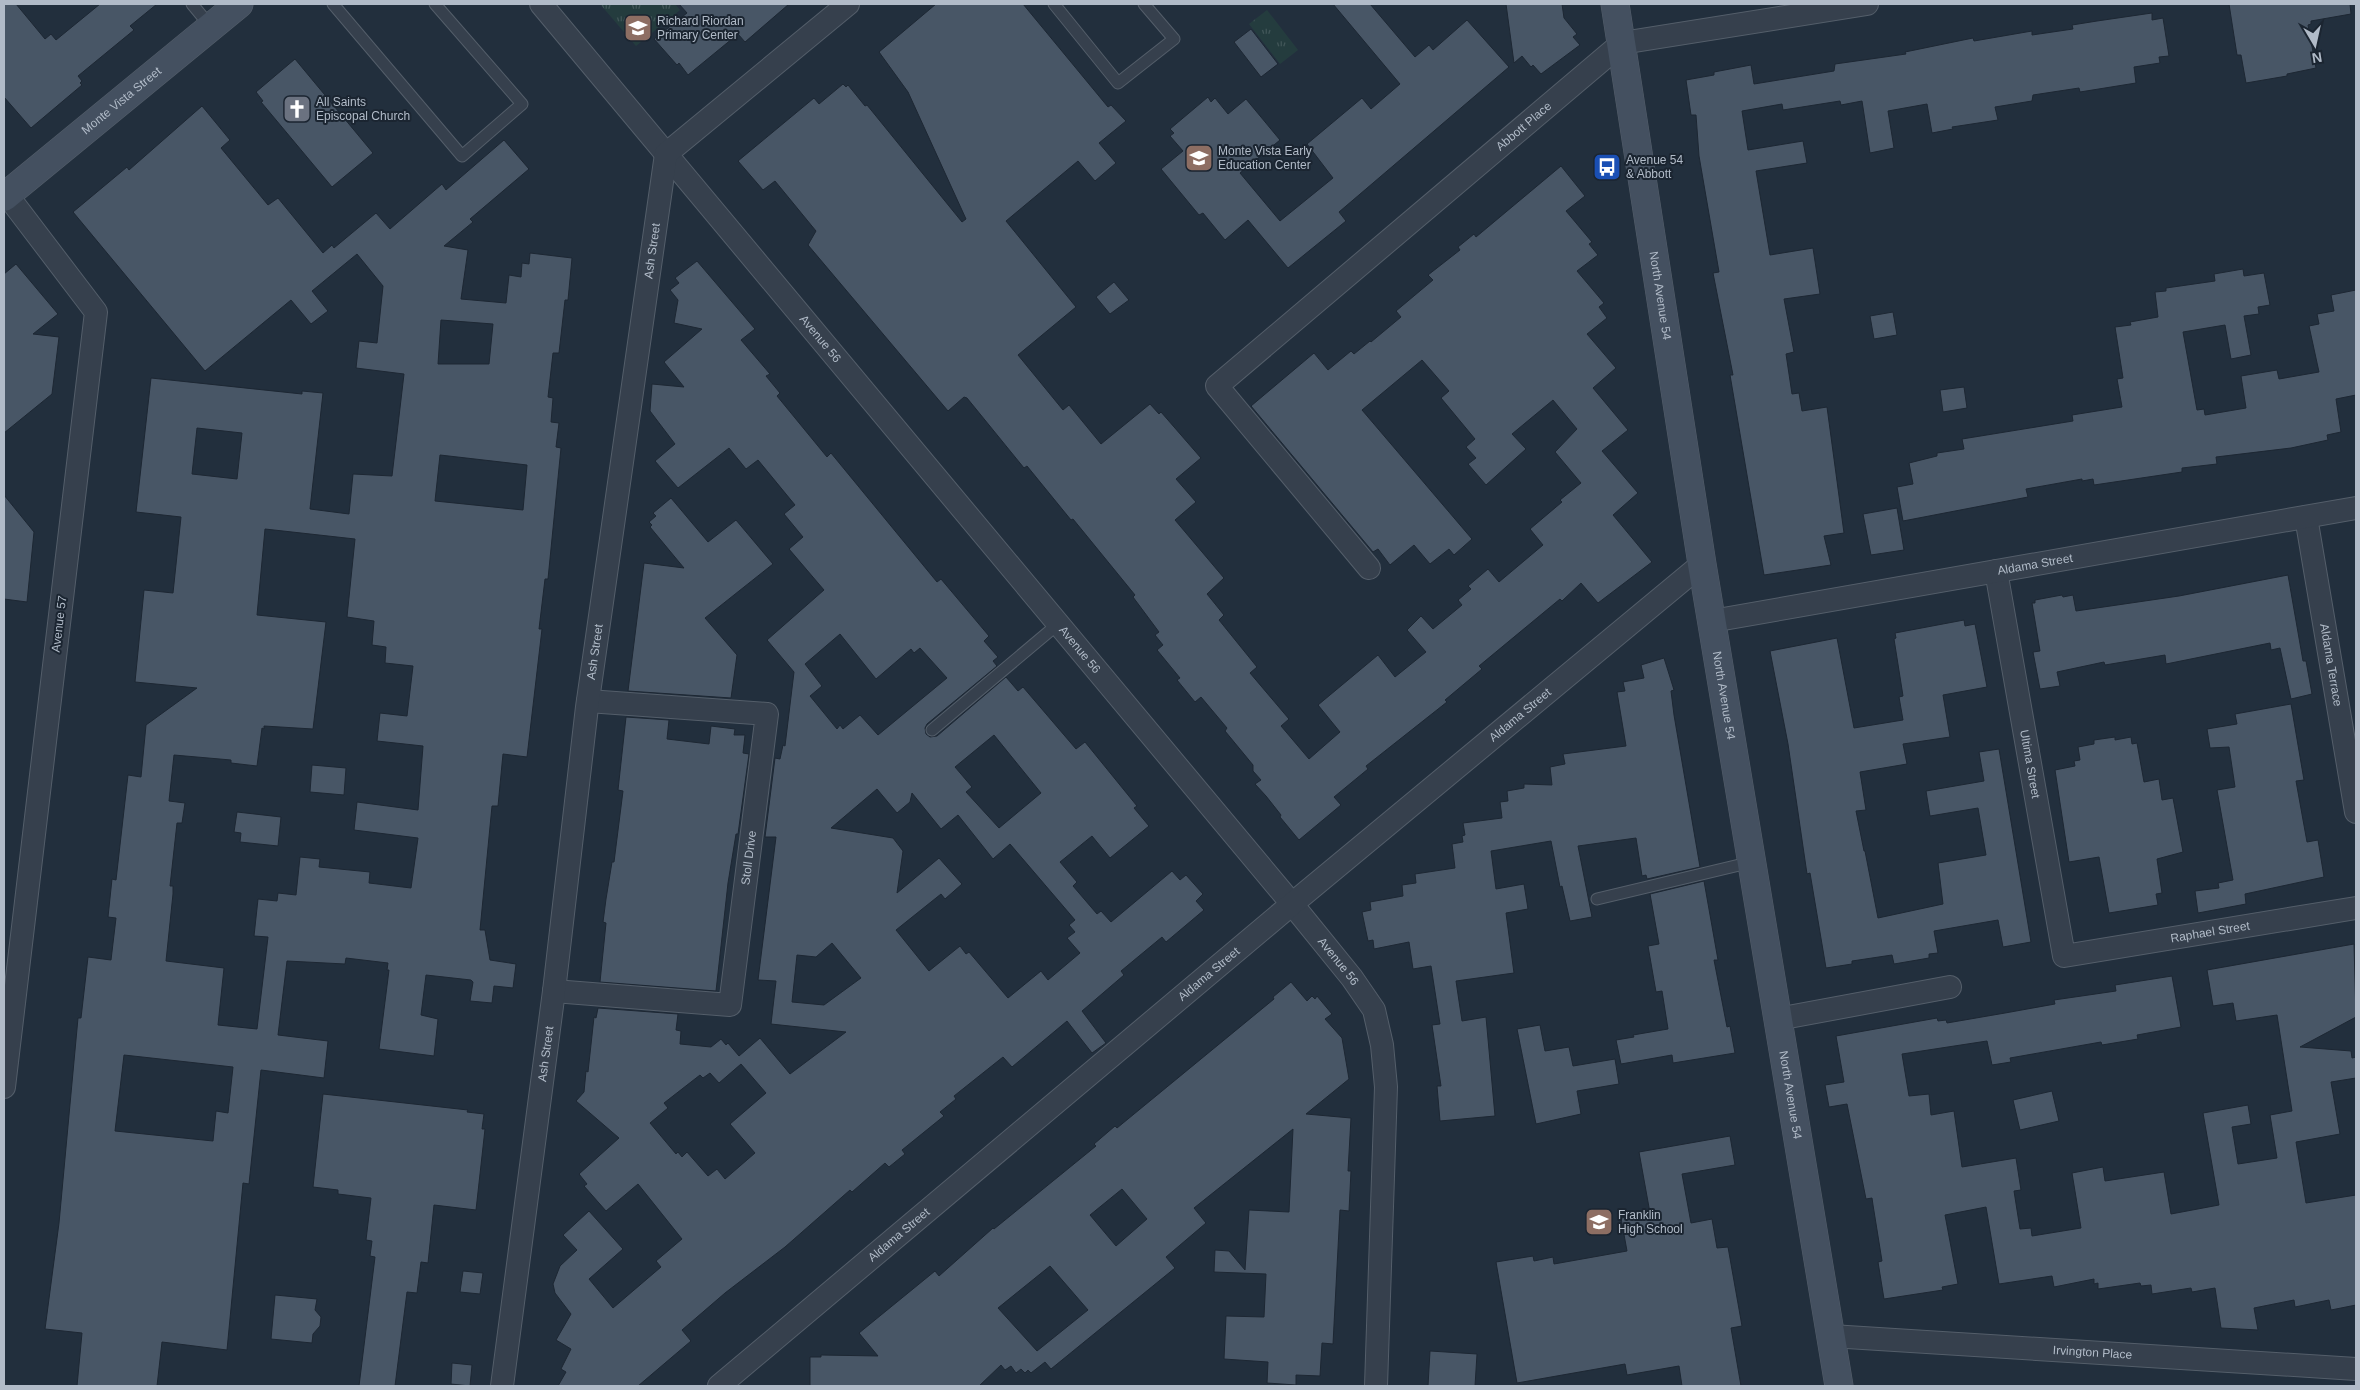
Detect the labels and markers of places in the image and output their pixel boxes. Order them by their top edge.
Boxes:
school or university icon: Richard Riordan Primary Center [623,13,653,43]
place label: Richard Riordan Primary Center [657,14,744,42]
church icon: All Saints Episcopal Church [282,94,312,124]
place label: All Saints Episcopal Church [316,95,410,123]
school or university icon: Monte Vista Early Education Center [1184,143,1214,173]
place label: Monte Vista Early Education Center [1218,144,1312,172]
bus stop icon: Avenue 54 & Abbott [1592,152,1622,182]
place label: Avenue 54 & Abbott [1626,153,1683,181]
school or university icon: Franklin High School [1584,1207,1614,1237]
place label: Franklin High School [1618,1208,1683,1236]

